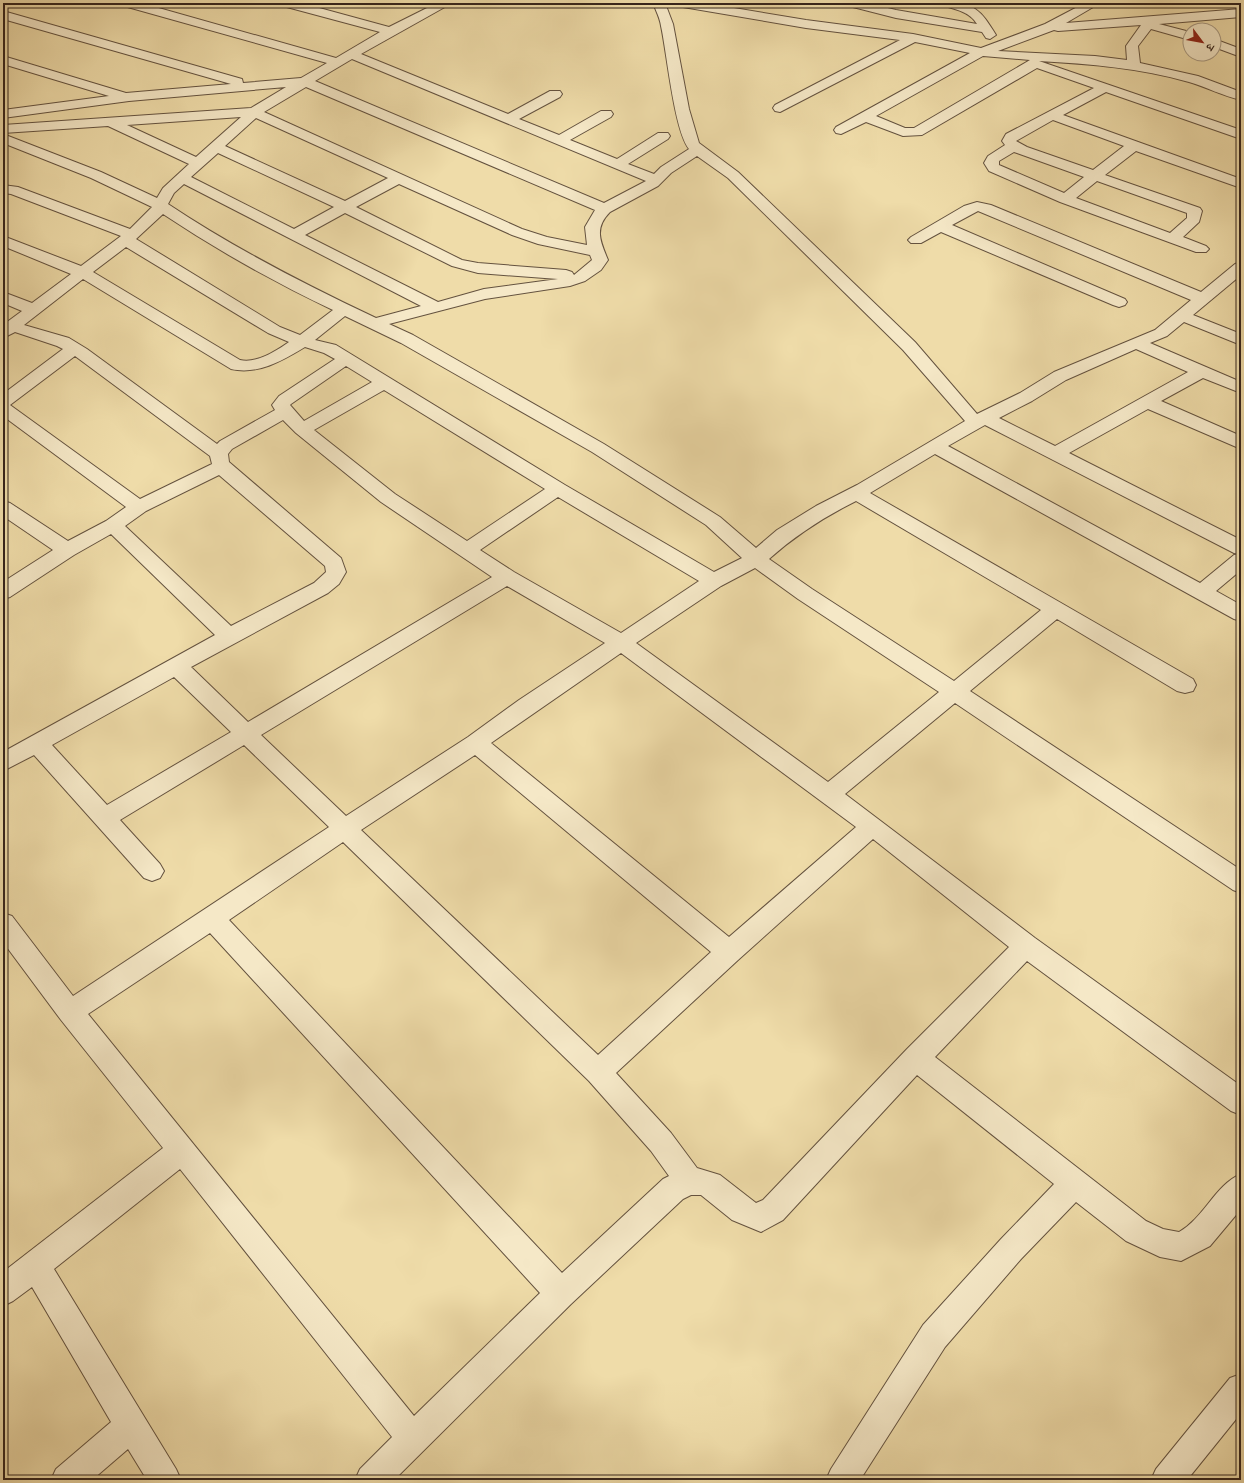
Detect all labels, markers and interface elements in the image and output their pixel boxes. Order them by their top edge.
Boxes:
north arrow [1182,22,1222,62]
text: उ [1201,40,1218,55]

